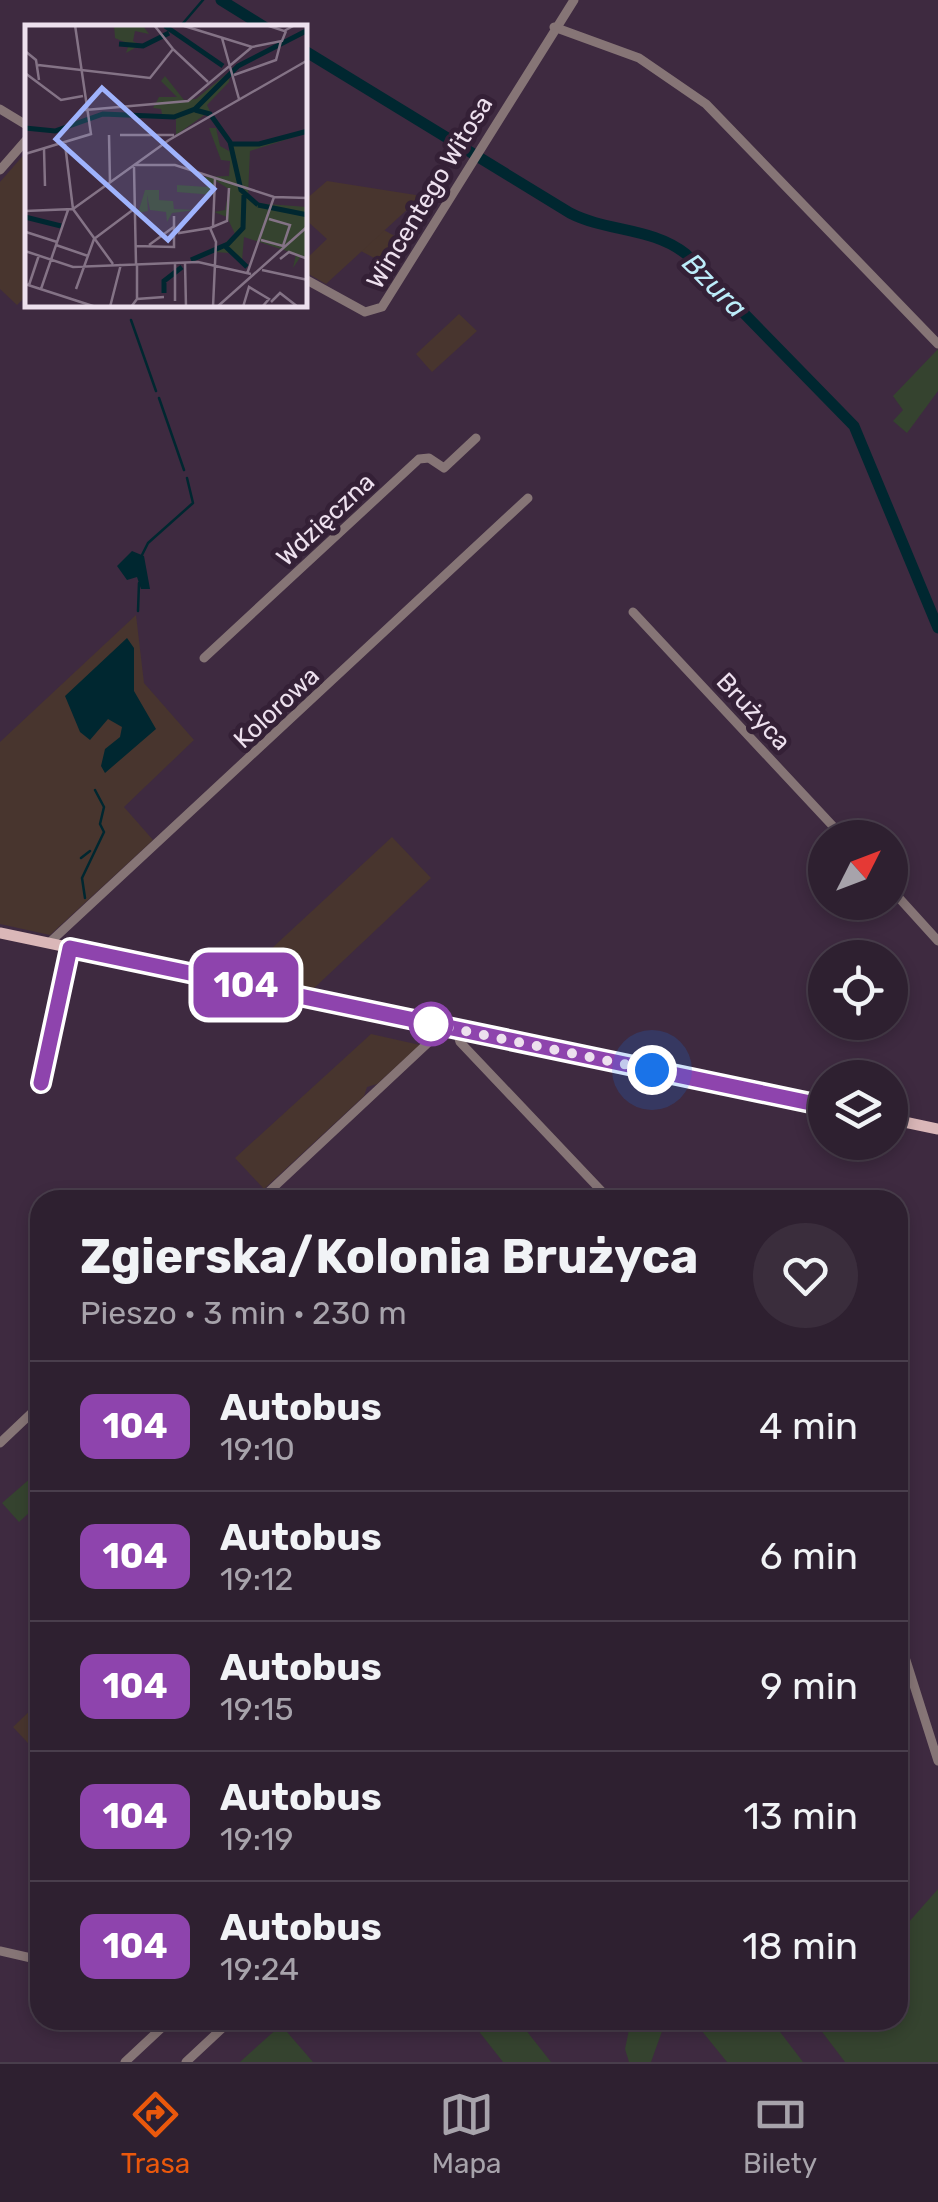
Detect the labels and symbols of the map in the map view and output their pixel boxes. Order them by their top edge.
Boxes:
inset map [25,25,308,308]
street label: Wincentego Witosa [360,91,498,294]
water label: Bzura [676,246,754,324]
street label: Wdzięczna [271,467,380,572]
street label: Kolorowa [228,661,325,754]
street label: Brużyca [711,667,797,756]
north arrow [808,820,908,920]
line badge: 104 [188,952,304,1018]
unlabelled marker [410,1003,452,1045]
your location [627,1045,677,1095]

